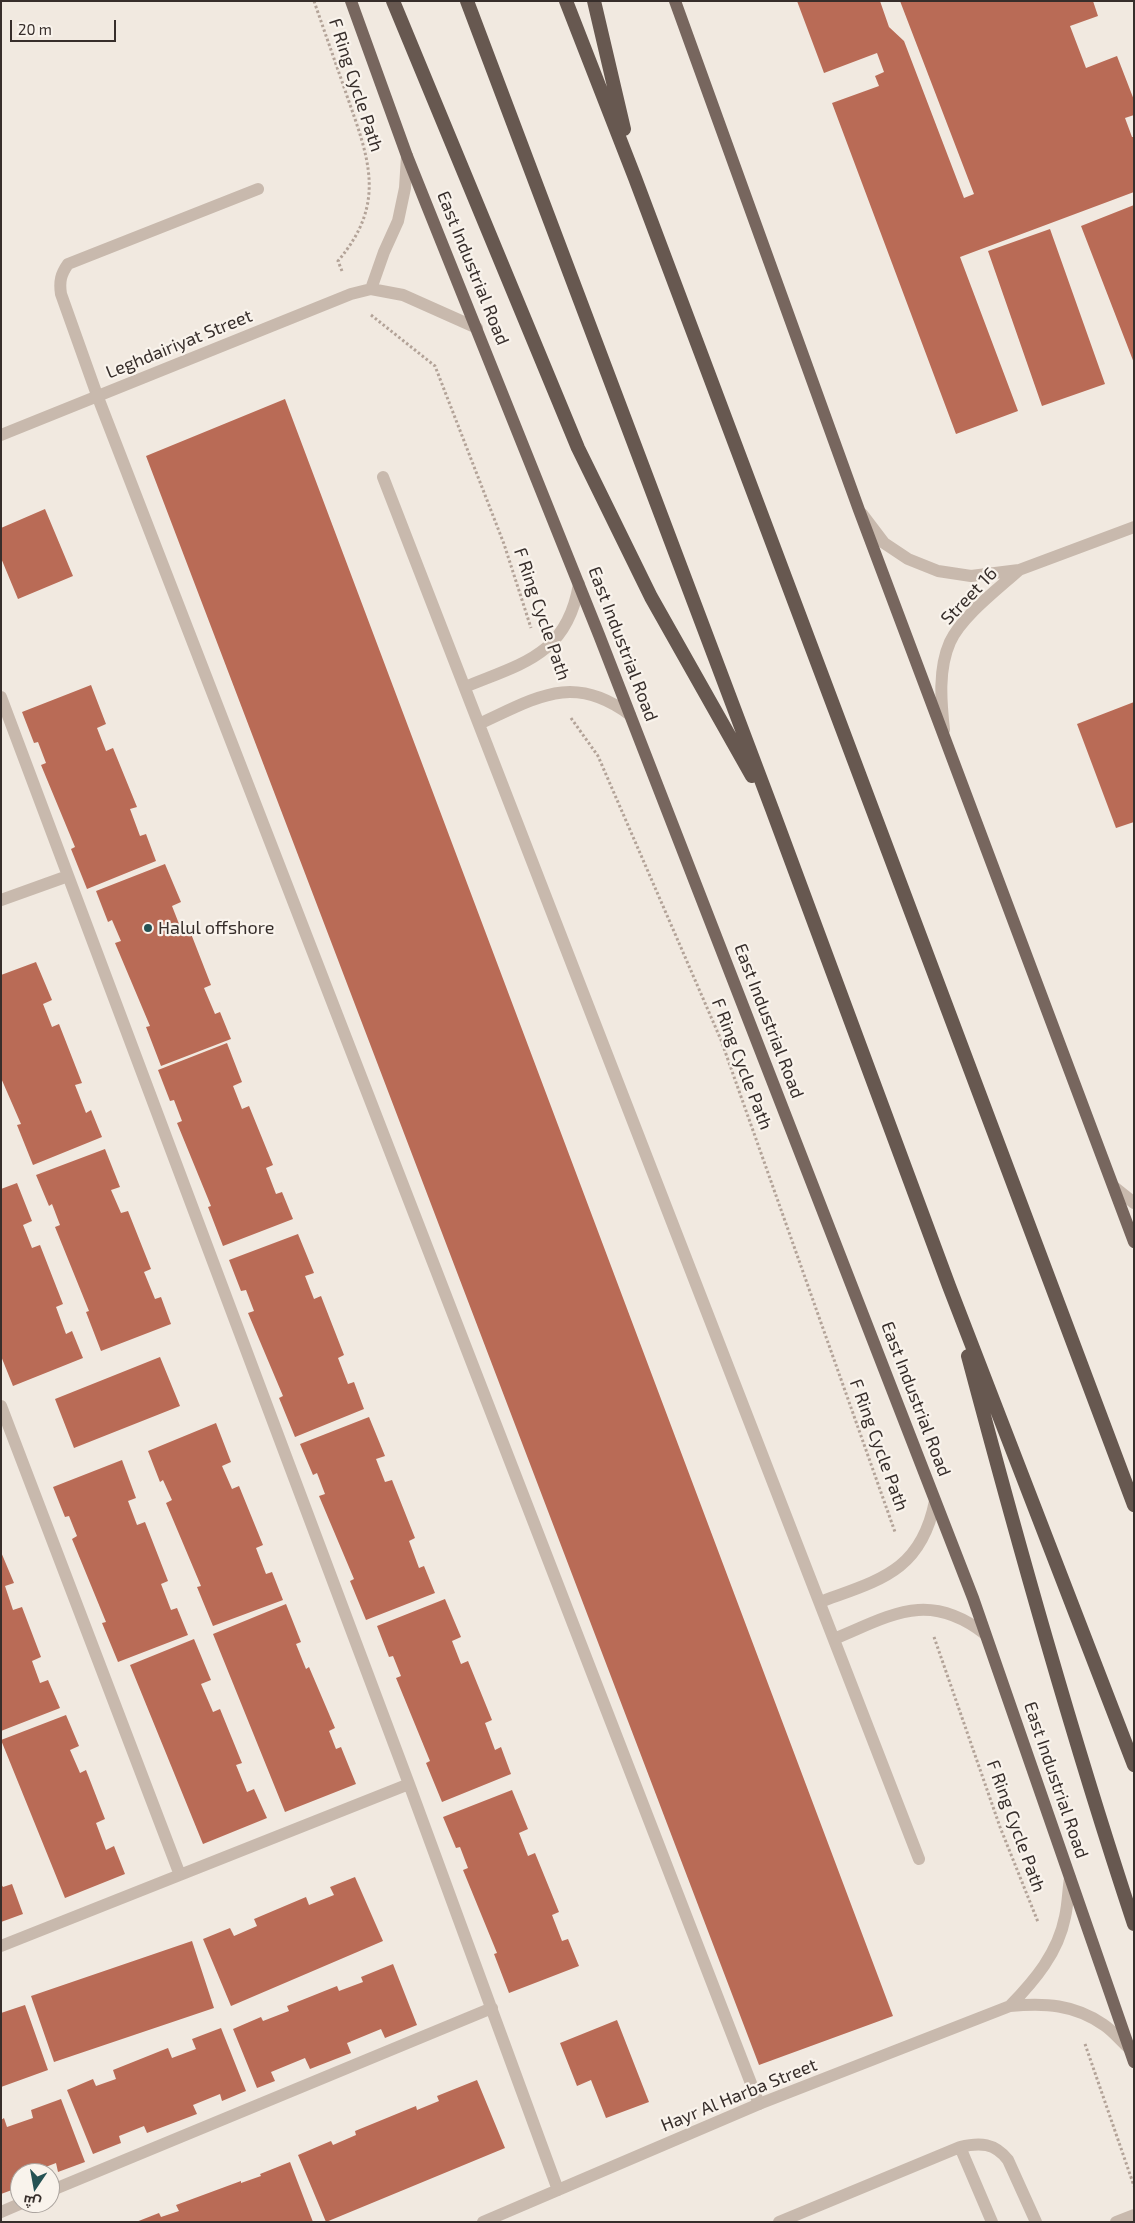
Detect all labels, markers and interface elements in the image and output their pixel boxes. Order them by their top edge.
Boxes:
scale bar [12,10,119,42]
street label: F Ring Cycle Path [324,16,388,154]
text: 20 m [18,20,52,38]
street label: East Industrial Road [432,188,514,348]
street label: Leghdairiyat Street [103,305,255,383]
street label: F Ring Cycle Path [509,545,575,683]
street label: Street 16 [936,563,1002,629]
street label: East Industrial Road [584,564,662,724]
place label: Halul offshore [158,917,274,939]
marker: Halul offshore [142,922,154,934]
street label: East Industrial Road [730,941,808,1101]
street label: F Ring Cycle Path [707,995,777,1133]
street label: East Industrial Road [877,1319,955,1479]
street label: F Ring Cycle Path [845,1376,913,1514]
street label: East Industrial Road [1019,1699,1093,1861]
street label: F Ring Cycle Path [982,1757,1050,1895]
street label: Hayr Al Harba Street [658,2054,820,2136]
north arrow [10,2163,60,2213]
text: ش [21,2192,43,2212]

